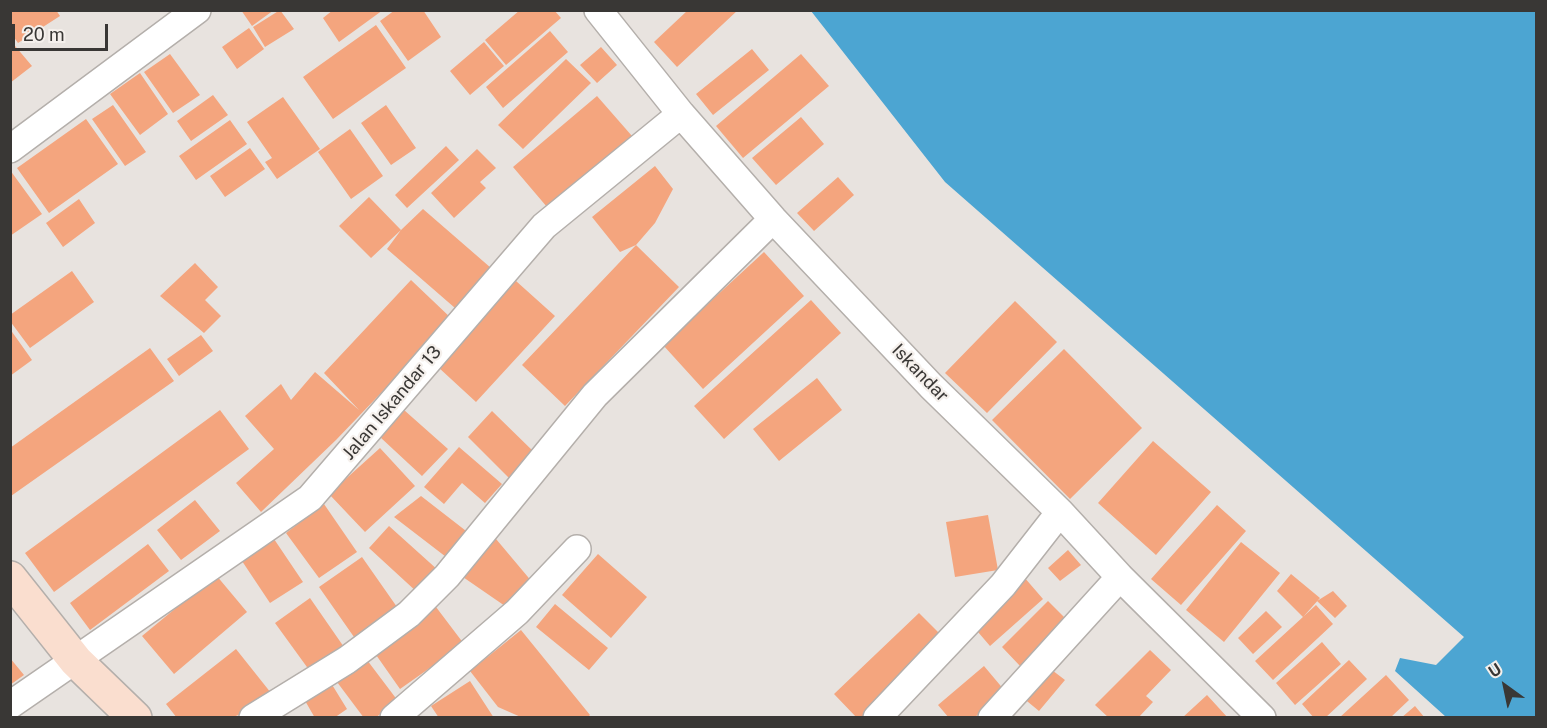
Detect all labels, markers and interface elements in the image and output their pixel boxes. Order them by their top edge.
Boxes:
scale bar [15,12,111,50]
text: 20 m [23,24,65,45]
street label: Iskandar [887,340,953,406]
street label: Jalan Iskandar 13 [338,342,446,464]
north arrow [1475,656,1535,716]
text: U [1485,659,1505,682]

